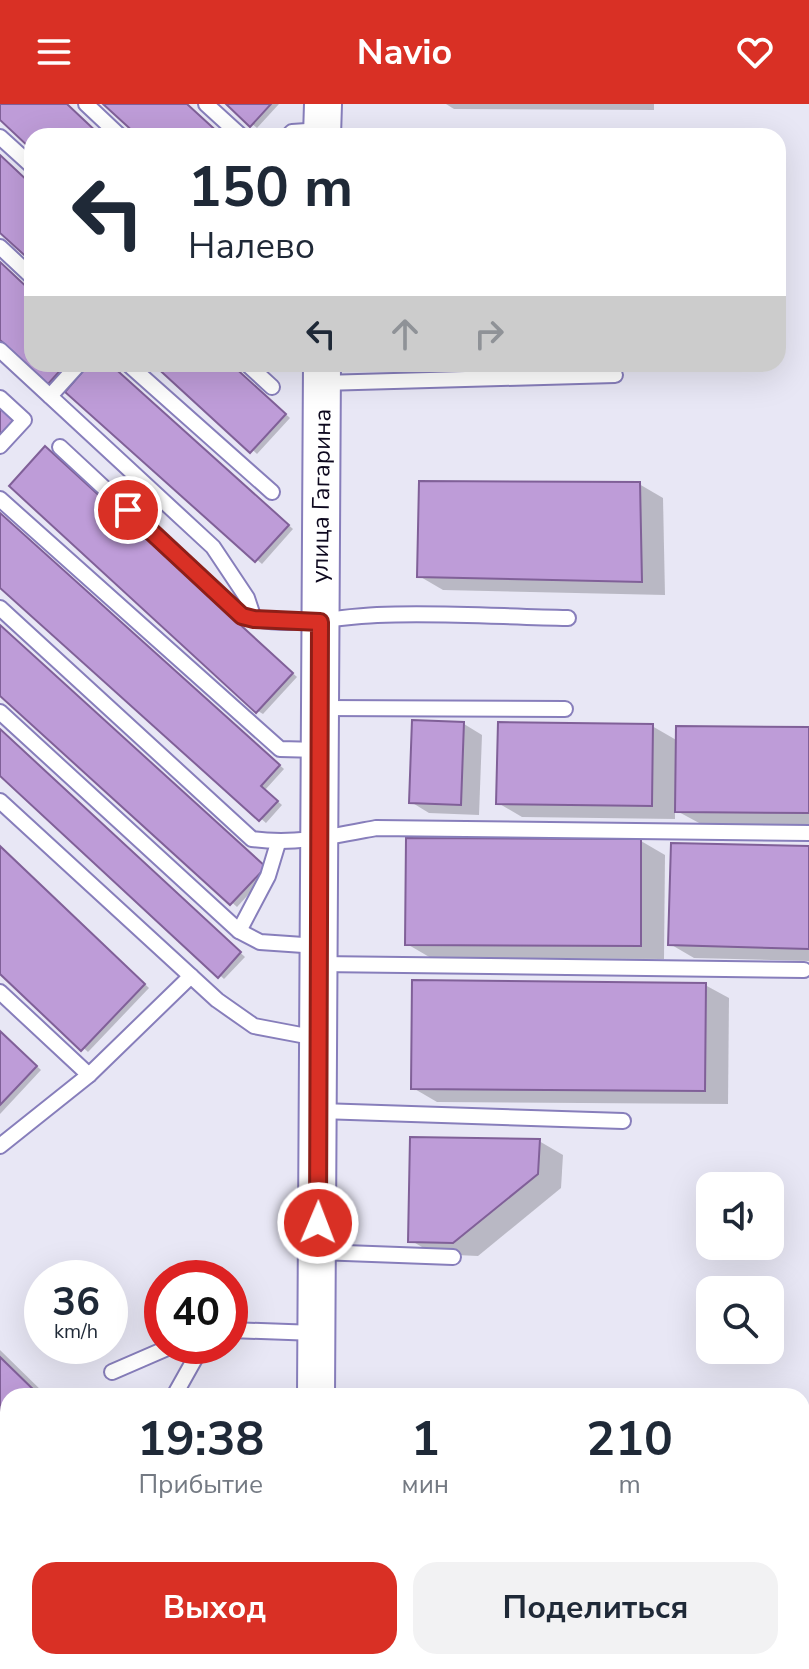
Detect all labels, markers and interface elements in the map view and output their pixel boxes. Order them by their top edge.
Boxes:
text: Navio [357,28,452,77]
icon: menu [32,30,76,74]
icon: heart [733,30,777,74]
text: 150 m [188,149,353,226]
icon: left [56,160,160,264]
text: Налево [188,222,315,271]
icon: left [299,312,343,356]
icon: ahead [383,312,427,356]
icon: right [467,312,511,356]
street label: улица Гагарина [303,409,339,583]
pin [94,476,162,544]
icon: arrive [106,488,150,532]
map controls [696,1172,784,1364]
button: sound [696,1172,784,1260]
position arrow [276,1181,360,1265]
speed limit sign: 40 [144,1260,248,1364]
text: 36 [52,1275,100,1329]
button: search [696,1276,784,1364]
text: km/h [54,1318,98,1345]
text: 19:38 [137,1406,264,1472]
text: 1 [411,1406,440,1472]
text: 210 [586,1406,673,1472]
text: Прибытие [138,1467,263,1502]
text: мин [402,1467,449,1502]
text: m [618,1467,641,1502]
button: Выход [32,1562,397,1654]
button: Поделиться [413,1562,778,1654]

